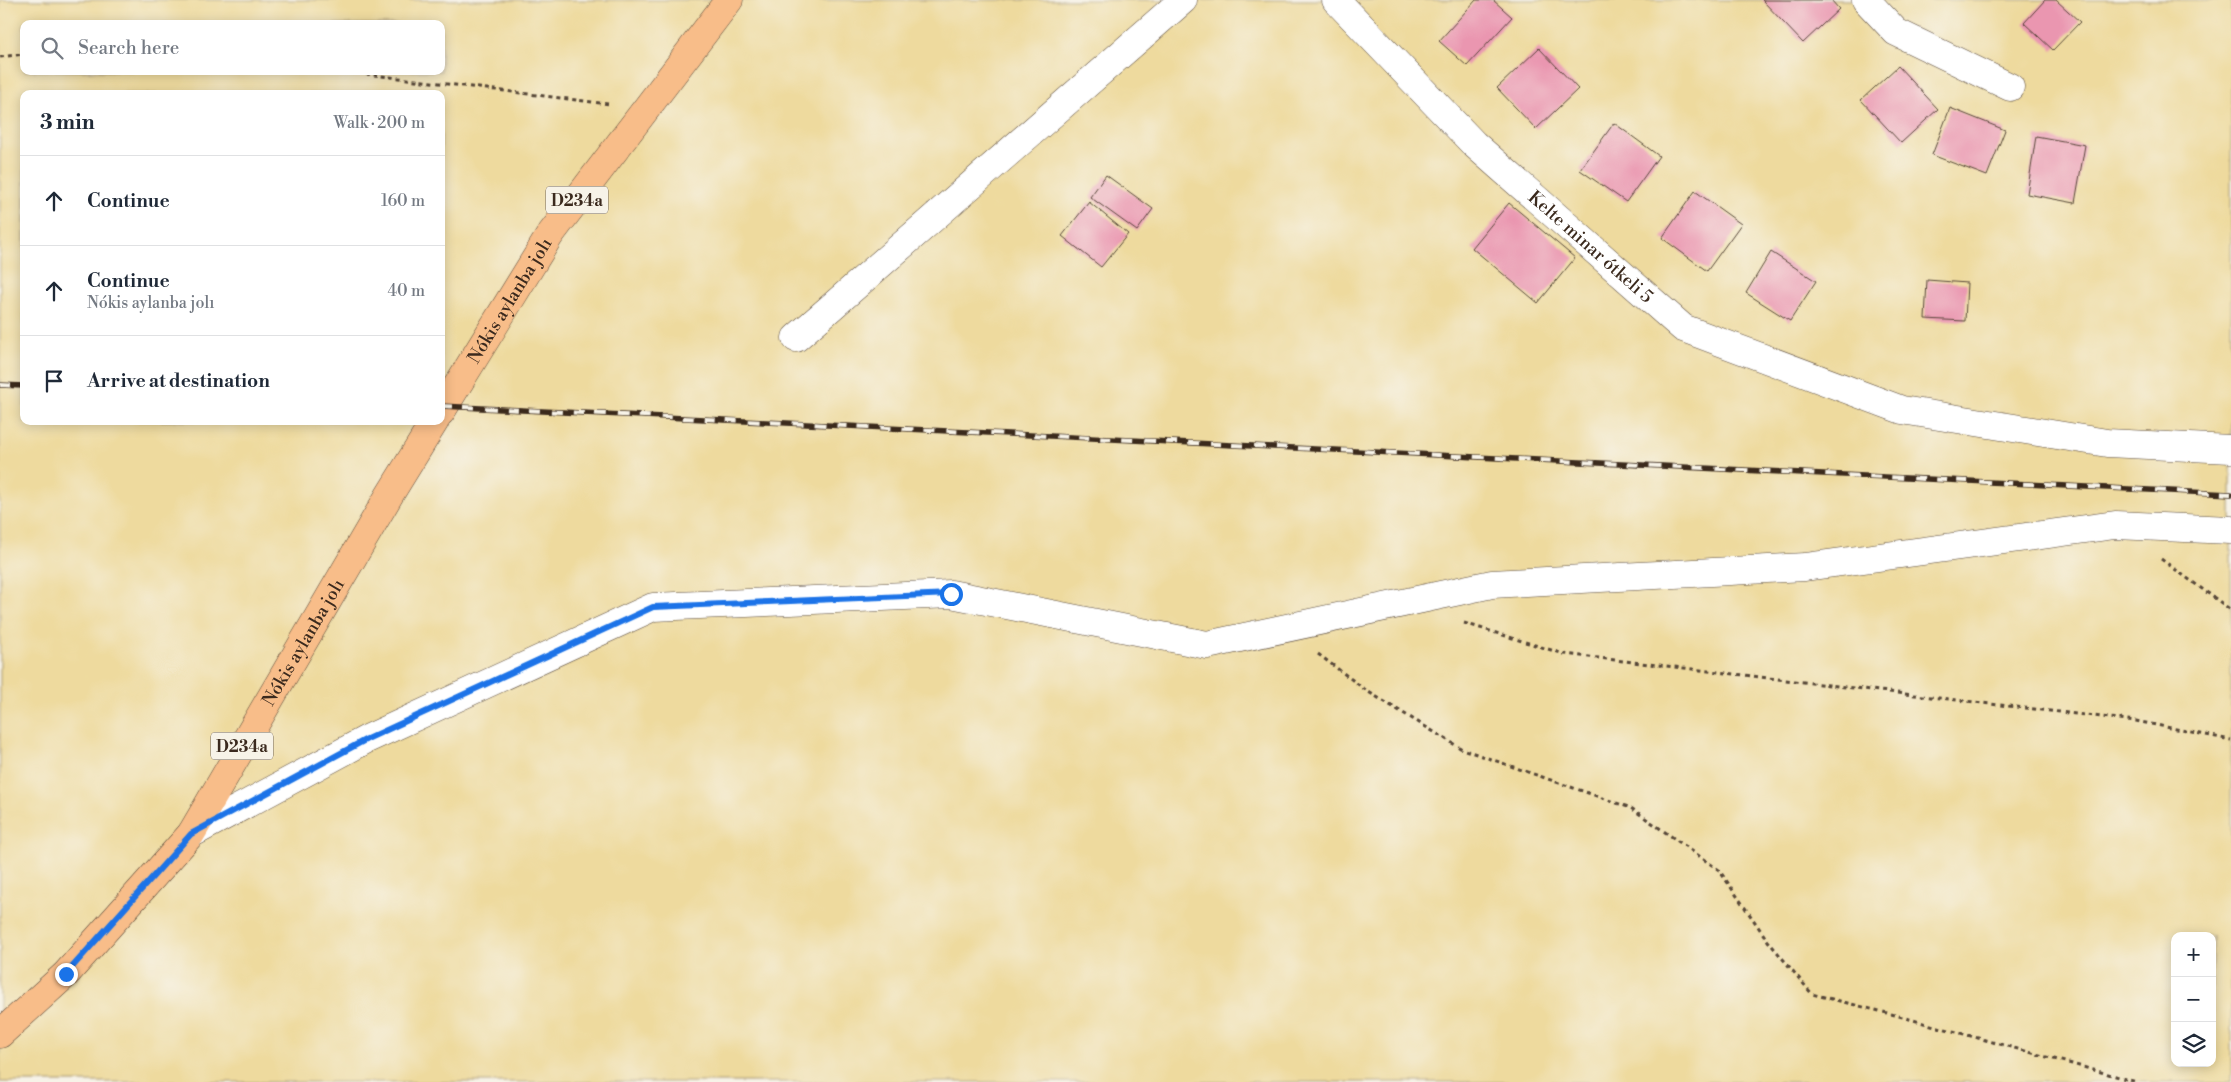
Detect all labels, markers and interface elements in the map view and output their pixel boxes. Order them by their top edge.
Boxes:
search box [20,20,445,75]
icon: search [38,34,66,62]
text: Search here [78,36,179,60]
text: 3 min [40,110,95,136]
text: Walk · 200 m [333,113,425,133]
road number: D234a [546,186,608,214]
street label: Kelte minar ótkeli 5 [1523,186,1658,308]
icon: ahead [40,187,68,215]
text: Continue [87,189,170,213]
text: 160 m [381,191,425,211]
street label: Nókis aylanba jolı [463,233,558,368]
text: Continue [87,269,170,293]
icon: ahead [40,277,68,305]
text: 40 m [388,281,425,301]
text: Nókis aylanba jolı [87,293,215,313]
icon: arrive [40,367,68,395]
text: Arrive at destination [87,369,270,393]
street label: Nókis aylanba jolı [257,575,350,710]
route start [940,583,963,606]
road number: D234a [211,732,273,759]
map controls [2171,932,2216,1067]
button: + [2171,932,2216,977]
route end [55,963,78,986]
button: − [2171,977,2216,1022]
button: layers [2171,1022,2216,1067]

